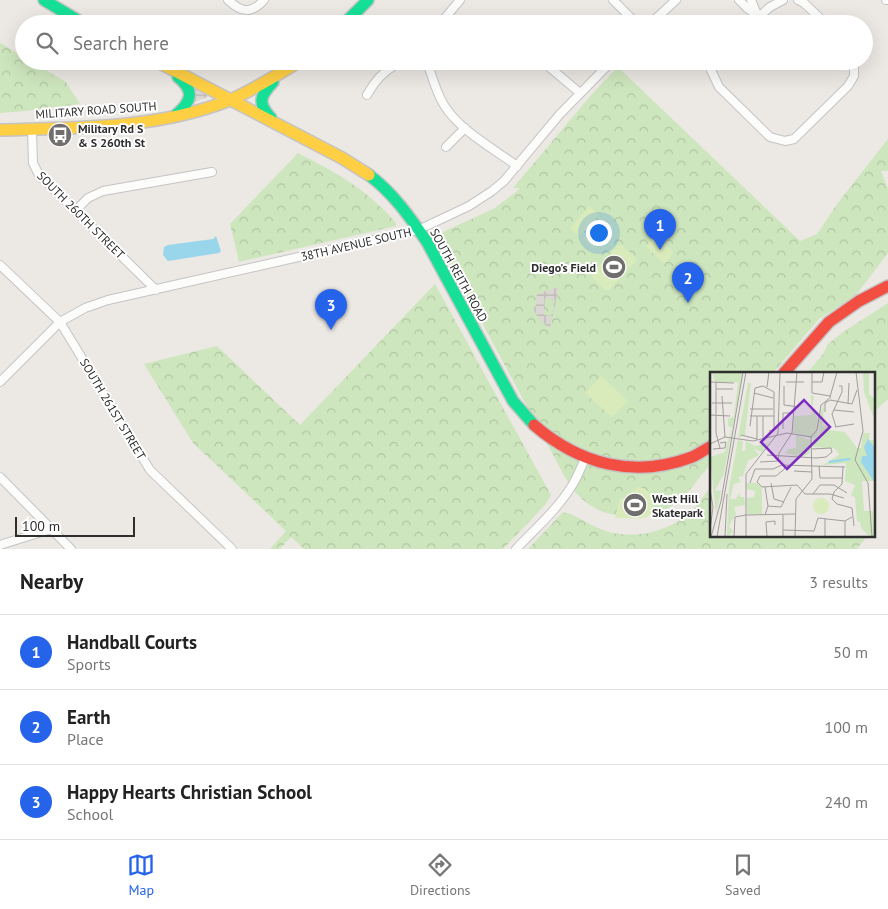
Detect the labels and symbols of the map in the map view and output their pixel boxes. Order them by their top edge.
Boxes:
street label: MILITARY ROAD SOUTH [35,98,157,122]
place label: Military Rd S & S 260th St [78,121,146,150]
bus stop icon: Military Rd S & S 260th St [47,122,73,148]
street label: SOUTH 260TH STREET [34,168,128,262]
pin: 1 [644,209,676,250]
your location [586,220,612,246]
street label: 38TH AVENUE SOUTH [299,224,413,264]
street label: SOUTH REITH ROAD [427,226,491,325]
sports icon: Diego's Field [601,254,627,280]
place label: Diego's Field [531,260,596,275]
pin: 2 [672,262,704,303]
pin: 3 [315,289,347,330]
street label: SOUTH 261ST STREET [77,356,149,463]
inset map [710,372,876,536]
place label: West Hill Skatepark [652,491,703,520]
sports icon: West Hill Skatepark [622,492,648,518]
scale bar [15,514,135,537]

